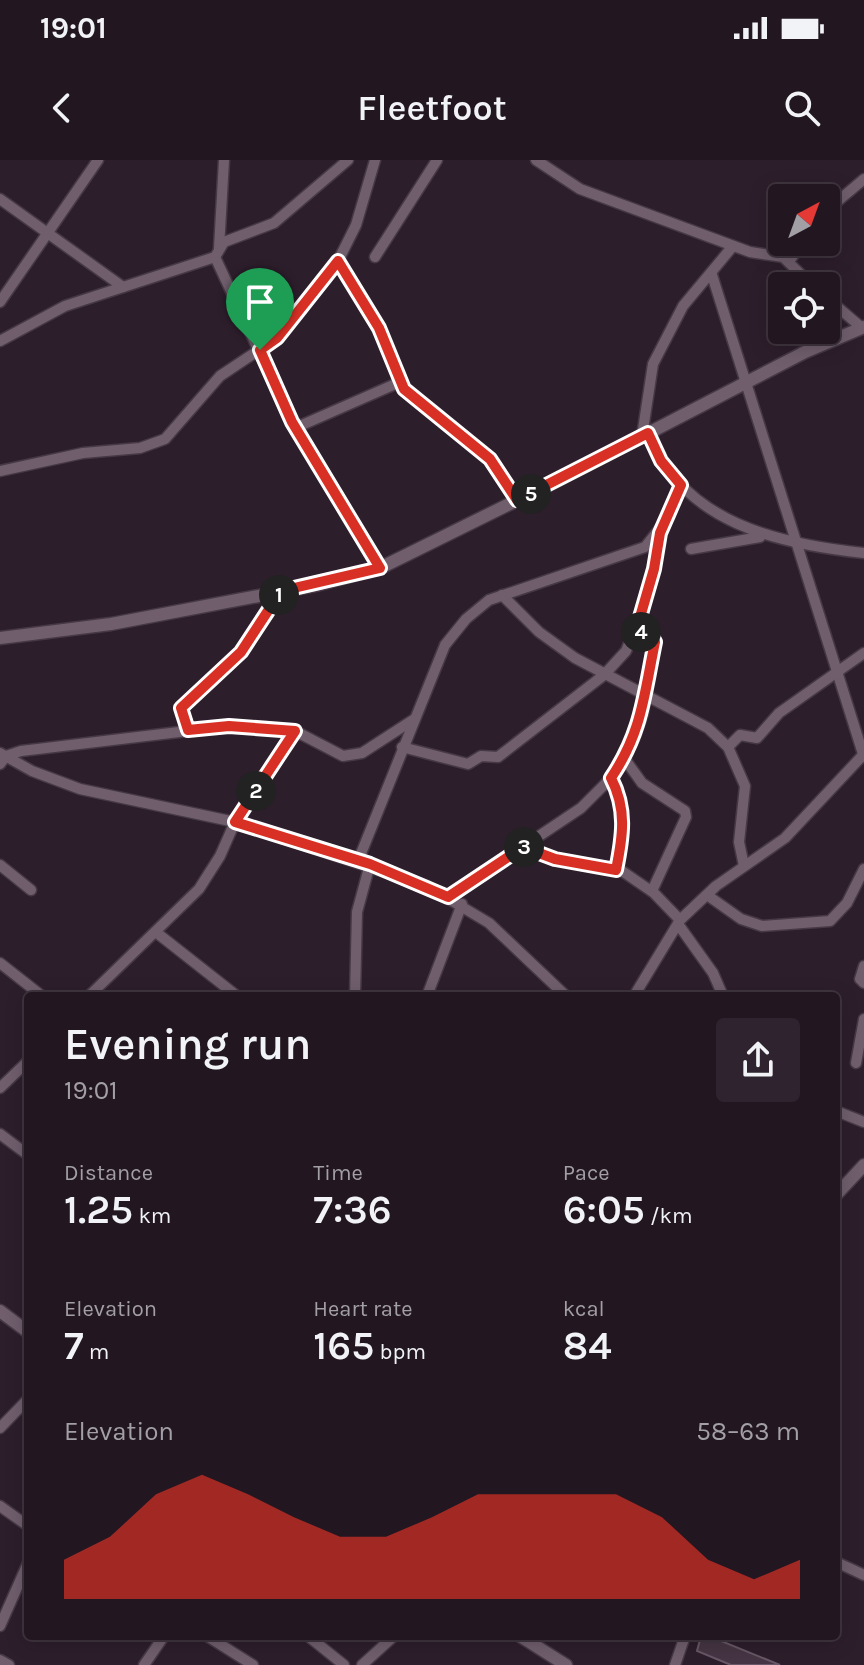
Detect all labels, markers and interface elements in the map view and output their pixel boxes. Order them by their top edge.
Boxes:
text: 19:01 [40,10,107,46]
icon: back [40,86,84,130]
icon: search [780,86,824,130]
text: Fleetfoot [357,87,507,129]
north arrow [768,184,840,256]
map controls [768,184,840,344]
pin [226,268,294,350]
button: locate [768,272,840,344]
icon: arrive [238,280,282,324]
pin: 5 [511,474,551,514]
text: 5 [525,481,537,507]
pin: 1 [259,575,299,615]
text: 1 [275,582,283,608]
pin: 4 [621,612,661,652]
text: 4 [634,619,648,645]
pin: 2 [236,771,276,811]
text: 2 [249,778,263,804]
pin: 3 [504,827,544,867]
text: 3 [517,834,531,860]
button: share [716,1018,800,1102]
text: Evening run [64,1019,311,1070]
text: 19:01 [64,1075,118,1106]
text: Distance [64,1160,153,1186]
text: Time [313,1160,363,1186]
text: Pace [563,1160,610,1186]
text: 1.25 [64,1186,133,1233]
text: 7:36 [313,1186,392,1233]
text: 6:05 [563,1186,645,1233]
text: km [133,1203,171,1229]
text: /km [645,1203,693,1229]
text: Elevation [64,1296,157,1322]
text: Heart rate [313,1296,413,1322]
text: kcal [563,1296,605,1322]
text: 7 [64,1322,84,1369]
text: 165 [313,1322,374,1369]
text: 84 [563,1322,612,1369]
text: m [84,1339,109,1365]
text: bpm [374,1339,426,1365]
text: Elevation [64,1416,174,1447]
text: 58–63 m [696,1416,800,1447]

